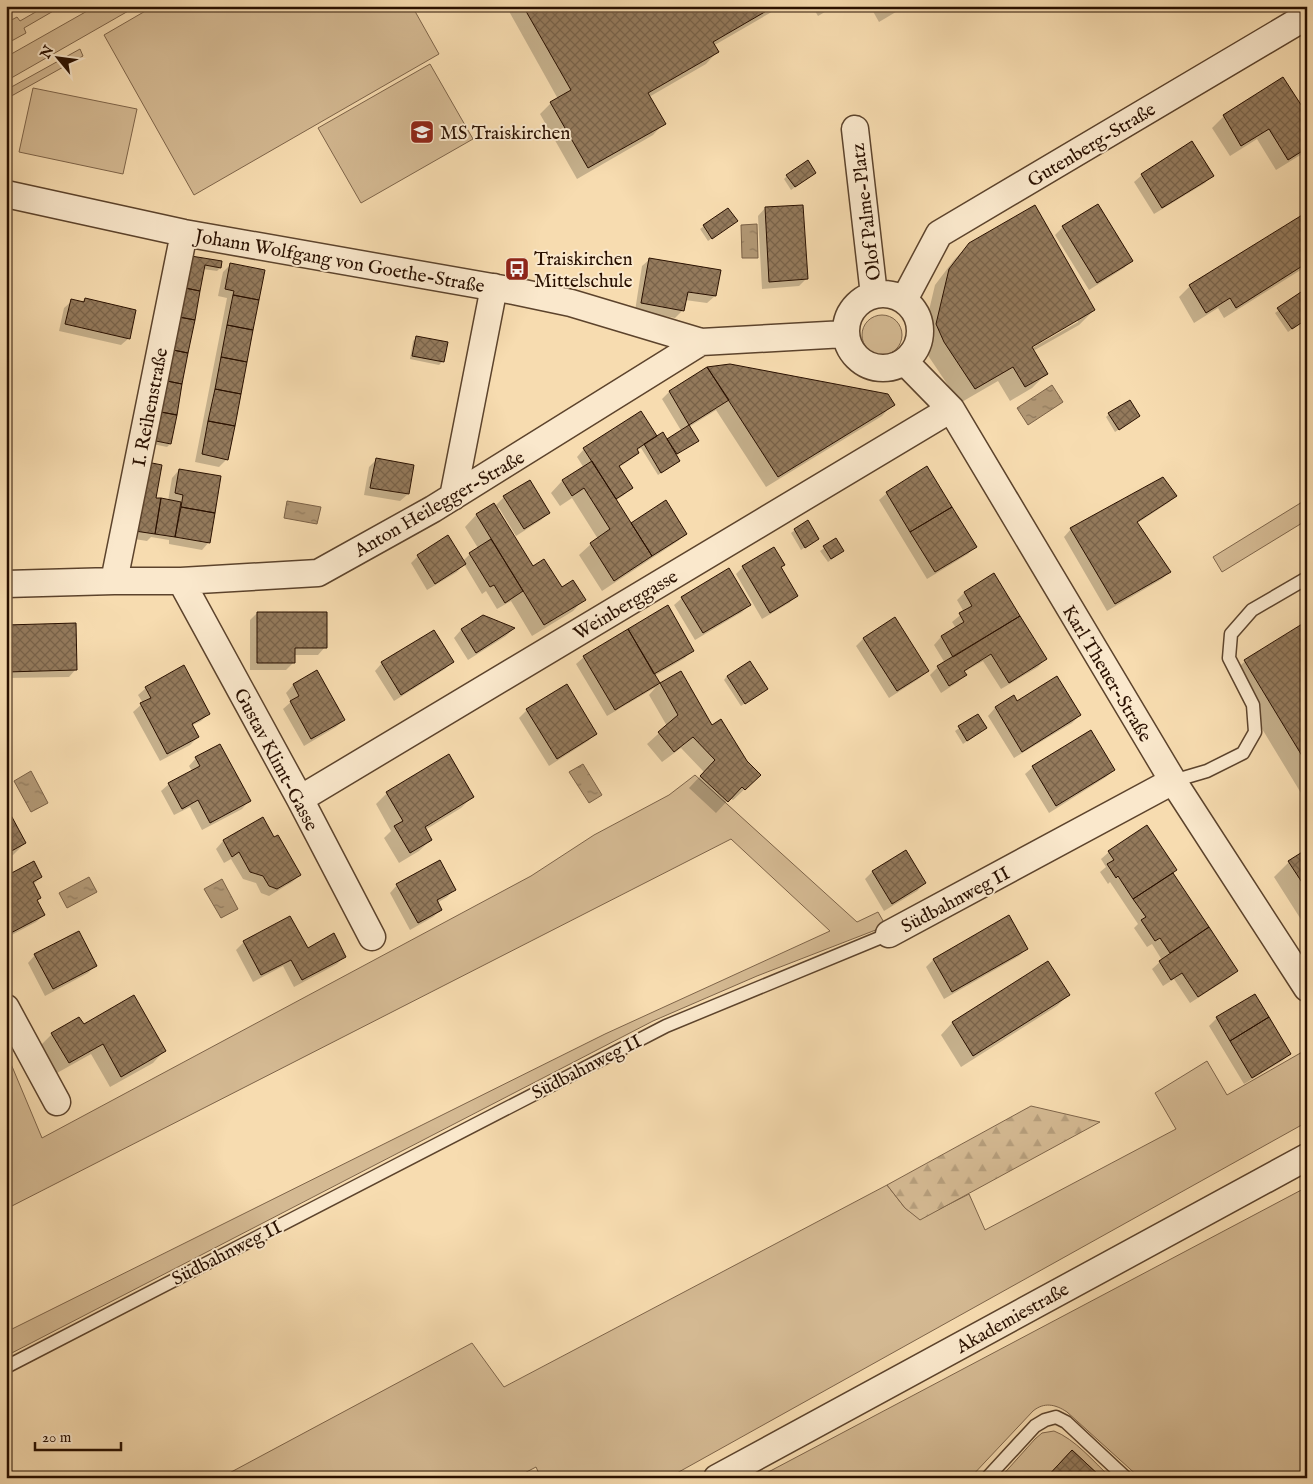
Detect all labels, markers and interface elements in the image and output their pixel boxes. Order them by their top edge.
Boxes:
north arrow [32,32,82,82]
text: N [36,43,58,63]
street label: Gutenberg-Straße [1024,98,1161,193]
school or university icon: MS Traiskirchen [409,119,435,145]
place label: MS Traiskirchen [440,122,570,146]
street label: Olof Palme-Platz [847,142,887,282]
street label: Johann Wolfgang von Goethe-Straße [191,224,487,299]
place label: Traiskirchen Mittelschule [534,248,633,294]
bus stop icon: Traiskirchen Mittelschule [504,256,530,282]
street label: I. Reihenstraße [128,346,174,469]
street label: Anton Heilegger-Straße [350,446,530,564]
street label: Weinberggasse [569,565,683,646]
street label: Karl Theuer-Straße [1056,601,1157,747]
street label: Gustav Klimt-Gasse [228,685,323,836]
street label: Südbahnweg II [897,862,1015,940]
street label: Südbahnweg II [528,1030,646,1106]
street label: Südbahnweg II [168,1216,286,1292]
street label: Akademiestraße [951,1278,1074,1360]
scale bar [35,1419,121,1451]
text: 20 m [42,1428,72,1447]

